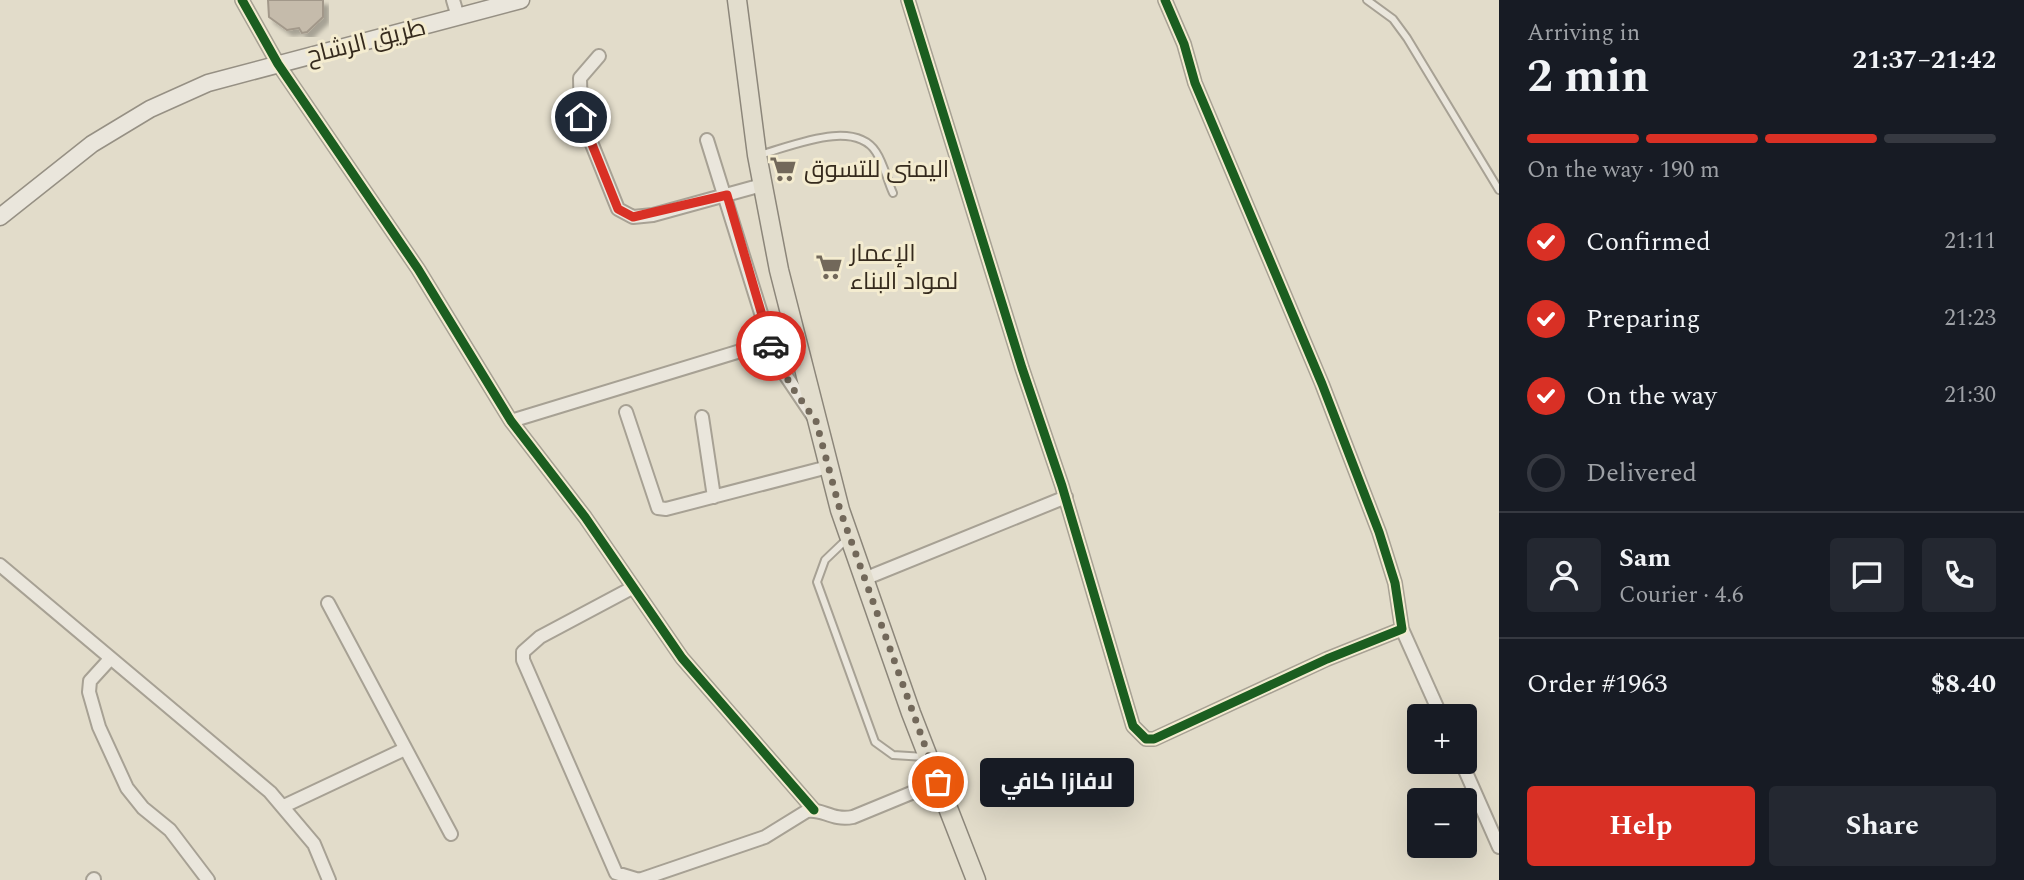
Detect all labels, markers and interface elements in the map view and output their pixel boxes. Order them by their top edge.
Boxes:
street label: طريق الرشاح [303,10,430,74]
text: Arriving in [1527,16,1640,51]
text: 21:37–21:42 [1852,40,1996,80]
text: 2 min [1527,42,1649,112]
pin [551,87,611,147]
icon: home [562,98,600,136]
place label: اليمنى للتسوق [804,152,949,188]
text: On the way · 190 m [1527,153,1720,188]
supermarket icon: اليمنى للتسوق [768,154,798,184]
text: Confirmed [1586,222,1711,262]
icon: check [1527,223,1565,261]
text: 21:11 [1944,224,1996,259]
place label: الإعمار لمواد البناء [848,236,958,300]
supermarket icon: الإعمار لمواد البناء [814,252,844,282]
text: Preparing [1586,299,1700,339]
icon: check [1527,300,1565,338]
text: 21:23 [1944,301,1996,336]
courier [736,311,806,381]
icon: car [752,327,790,365]
text: On the way [1586,376,1717,416]
icon: check [1527,377,1565,415]
text: 21:30 [1944,378,1996,413]
text: Delivered [1586,453,1697,493]
button: person [1527,538,1601,612]
text: Sam [1619,538,1671,578]
button: chat [1830,538,1904,612]
button: phone [1922,538,1996,612]
text: Courier · 4.6 [1619,578,1744,613]
text: Order #1963 [1527,664,1667,704]
text: $8.40 [1931,664,1996,704]
map controls [1407,704,1477,858]
button: + [1407,704,1477,774]
pin [908,752,968,812]
callout: لافازا كافي [980,758,1134,806]
icon: bag [919,763,957,801]
text: لافازا كافي [1001,765,1113,800]
button: Help [1527,786,1755,866]
button: Share [1769,786,1996,866]
button: − [1407,788,1477,858]

